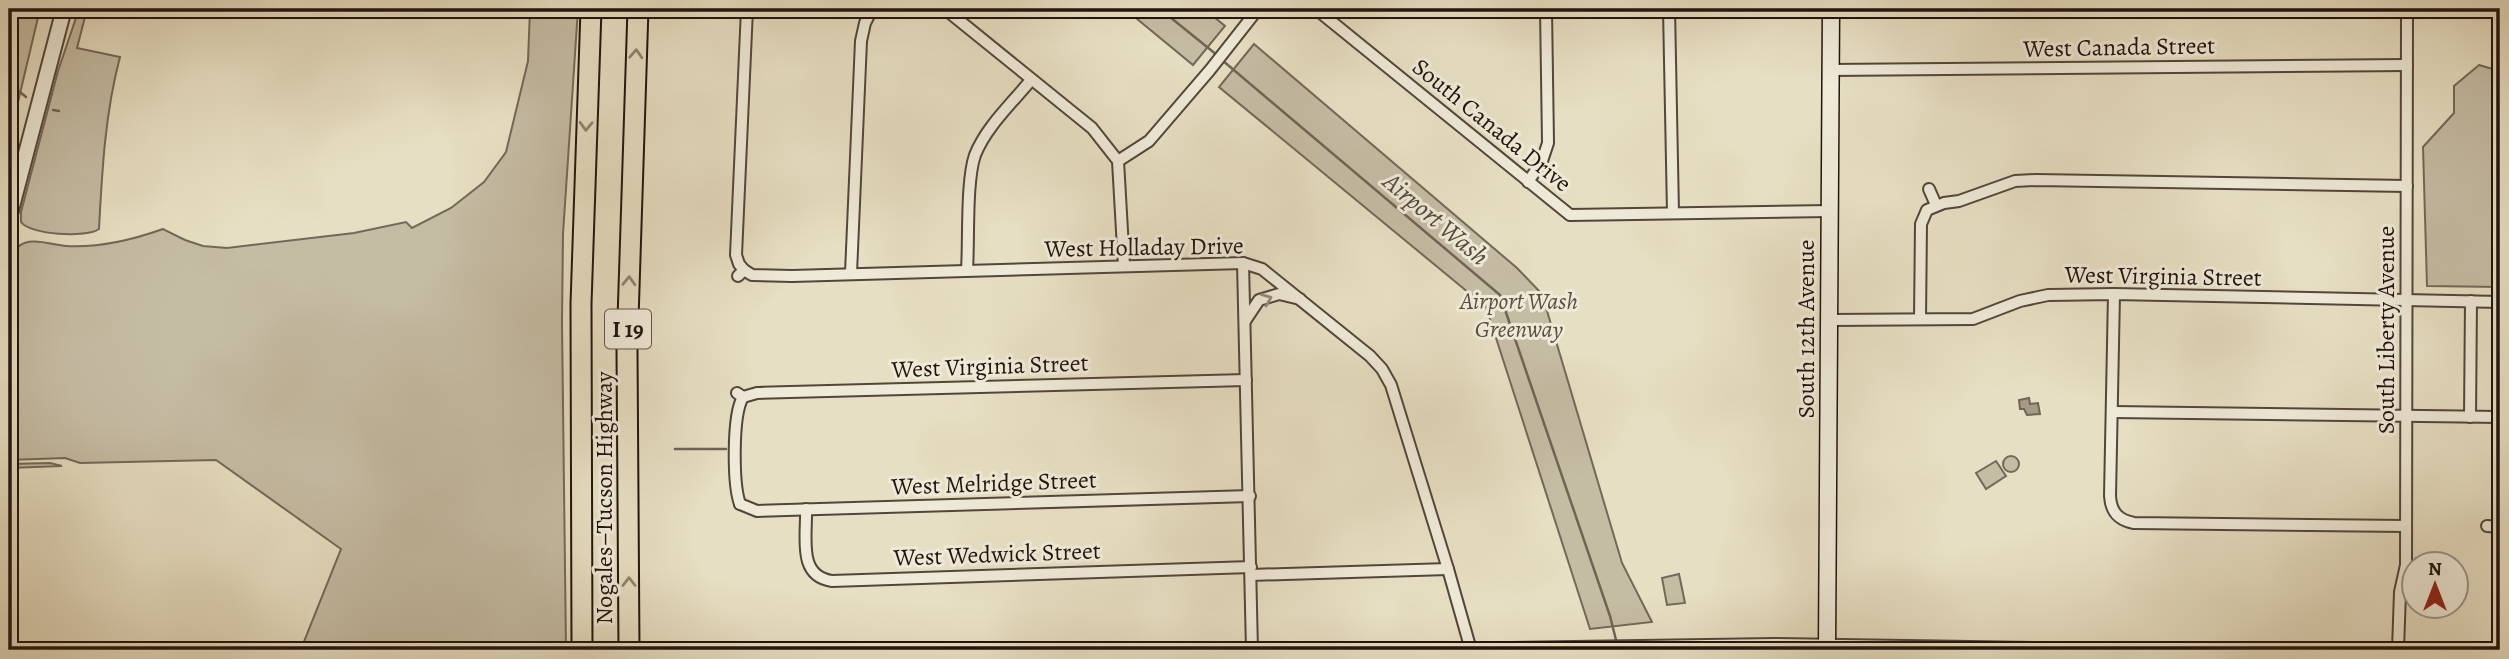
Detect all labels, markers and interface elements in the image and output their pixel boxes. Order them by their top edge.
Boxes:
street label: West Canada Street [2022,29,2215,65]
one-way arrow [628,48,643,59]
street label: South Canada Drive [1406,51,1578,199]
one-way arrow [579,121,594,132]
water label: Airport Wash [1374,163,1496,274]
street label: South Liberty Avenue [2370,226,2402,434]
street label: West Holladay Drive [1043,229,1244,265]
street label: South 12th Avenue [1790,239,1822,419]
street label: West Virginia Street [2063,258,2262,294]
one-way arrow [622,275,637,286]
park label: Airport Wash Greenway [1458,285,1578,345]
one-way arrow [1260,293,1273,307]
road number: I 19 [605,310,651,348]
street label: West Virginia Street [890,347,1089,385]
street label: Nogales–Tucson Highway [588,371,620,624]
street label: West Melridge Street [890,463,1097,503]
street label: West Wedwick Street [892,534,1101,574]
north arrow [2400,550,2470,620]
text: N [2428,556,2442,582]
one-way arrow [621,576,637,587]

